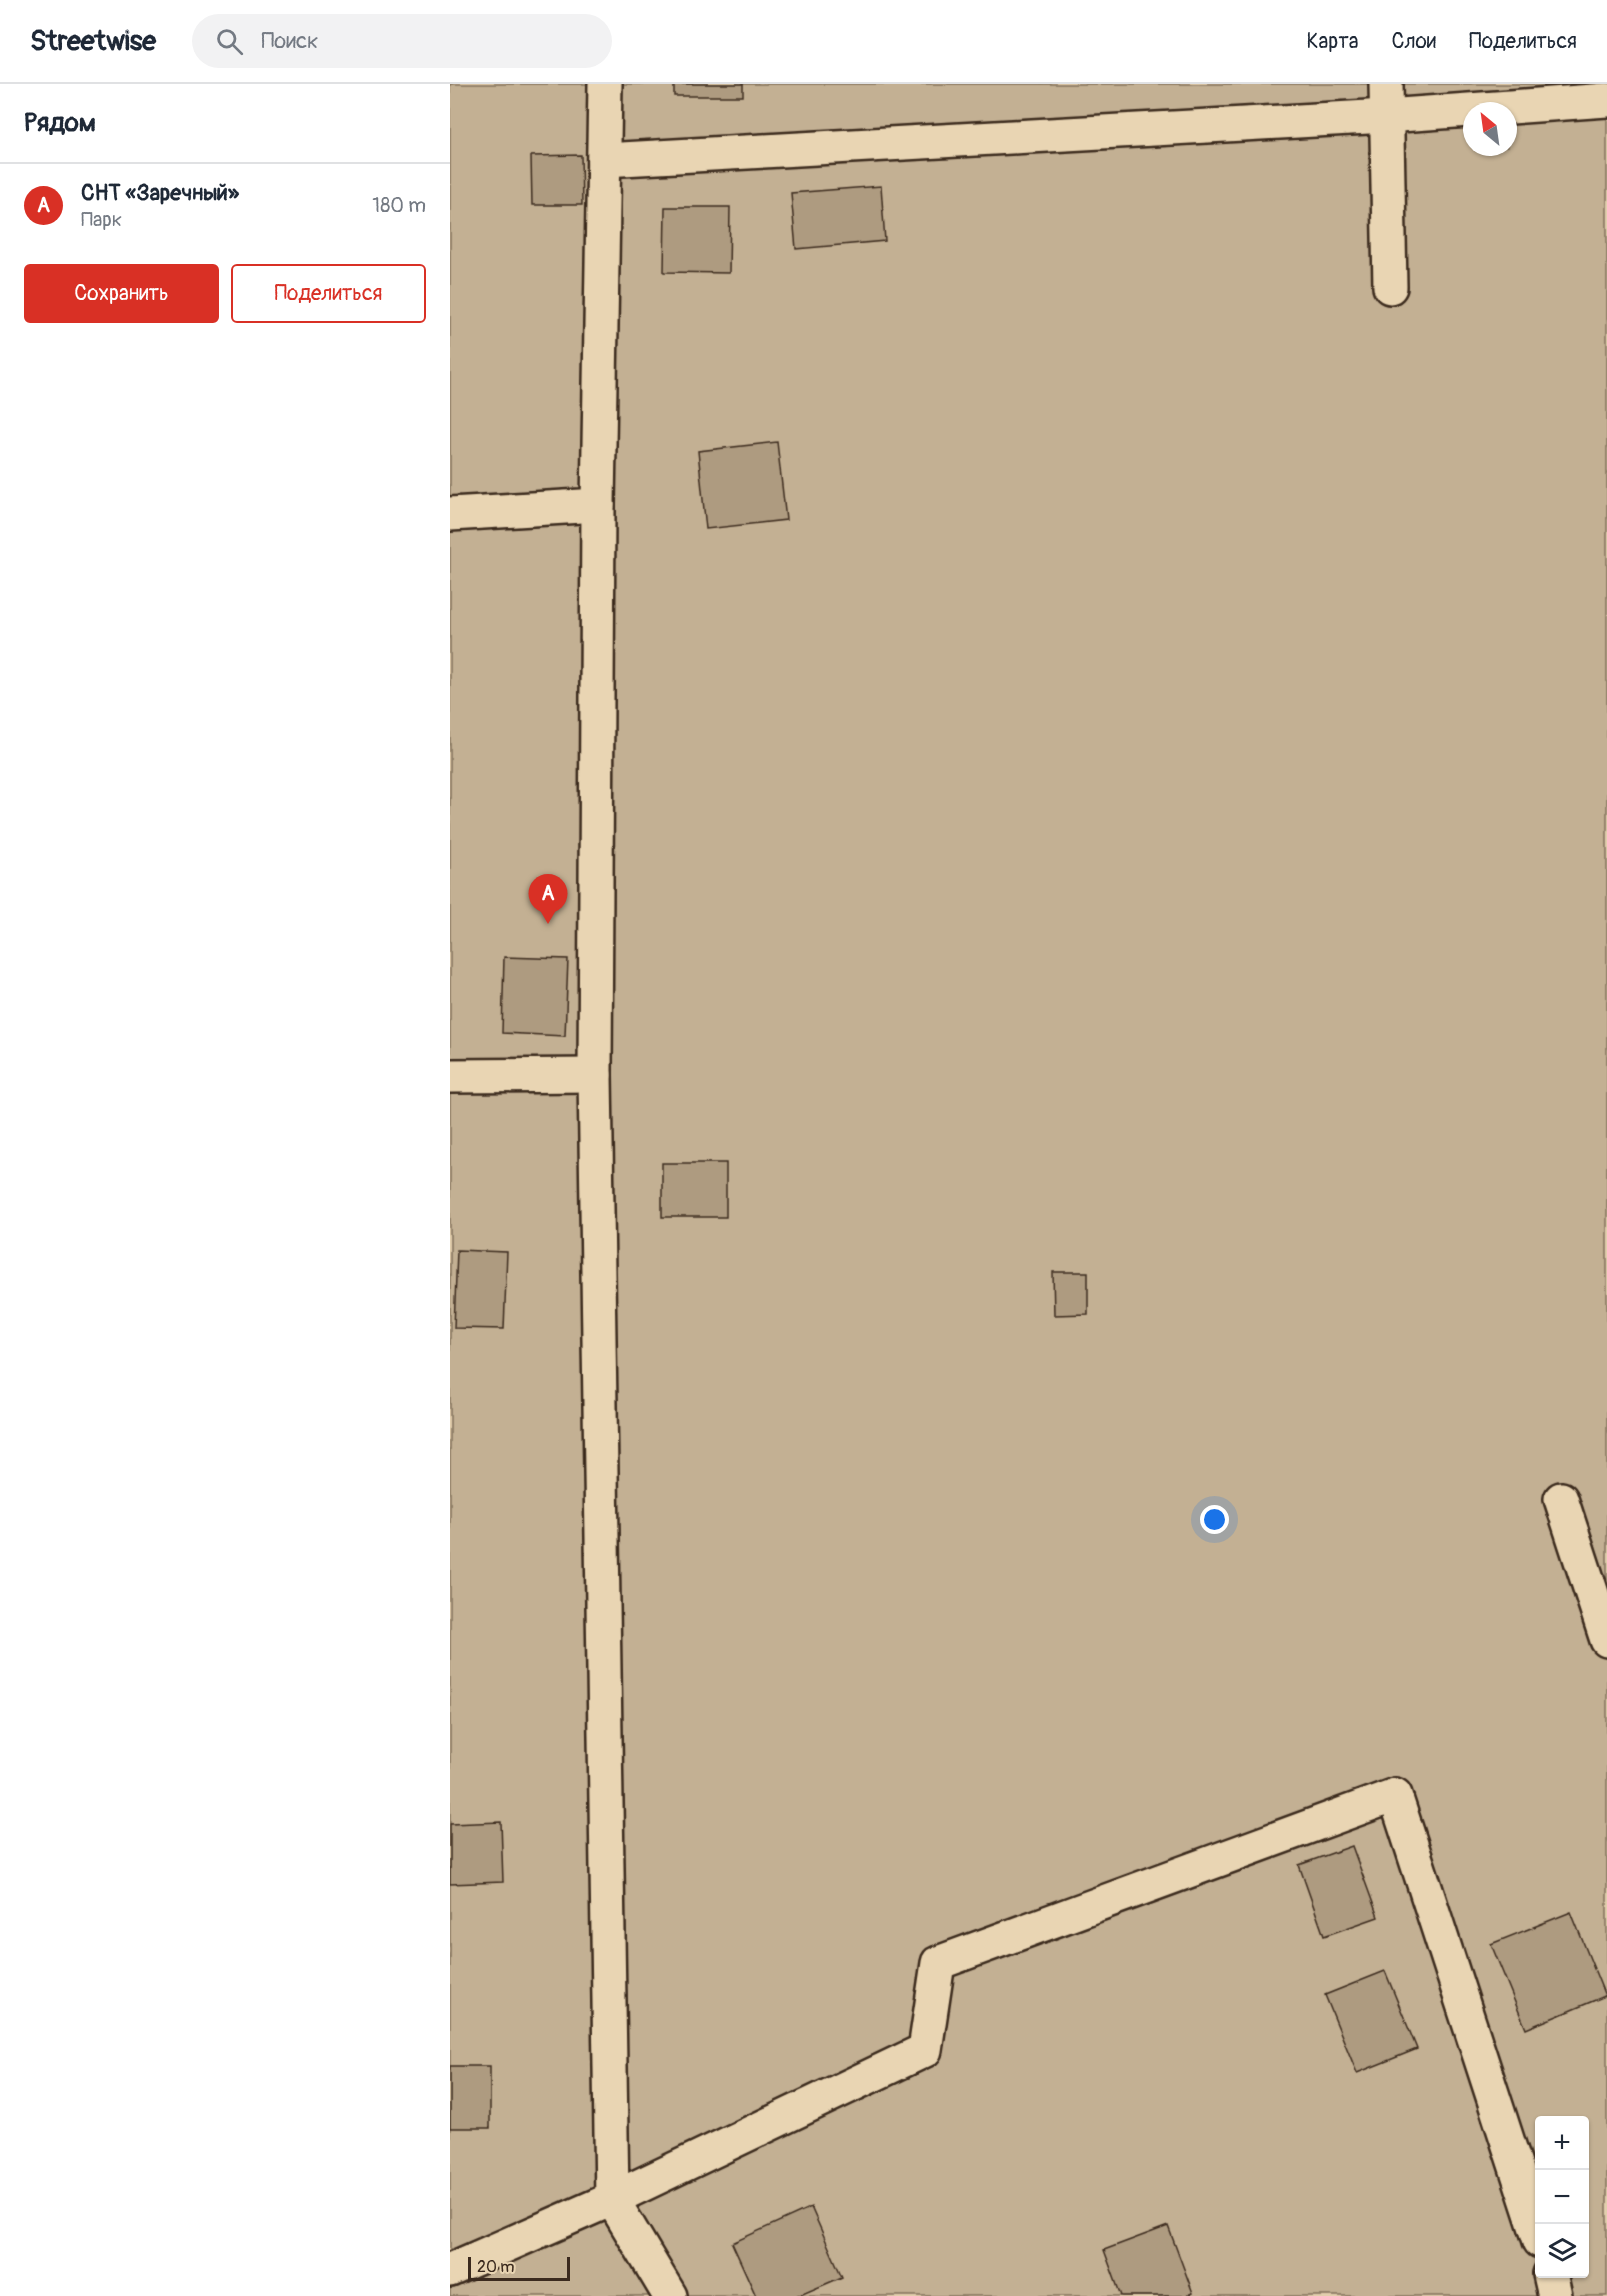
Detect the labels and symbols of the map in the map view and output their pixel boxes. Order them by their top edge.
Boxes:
north arrow [1463,102,1517,156]
pin: A [528,874,568,924]
your location [1200,1505,1229,1534]
scale bar [468,2254,570,2282]

